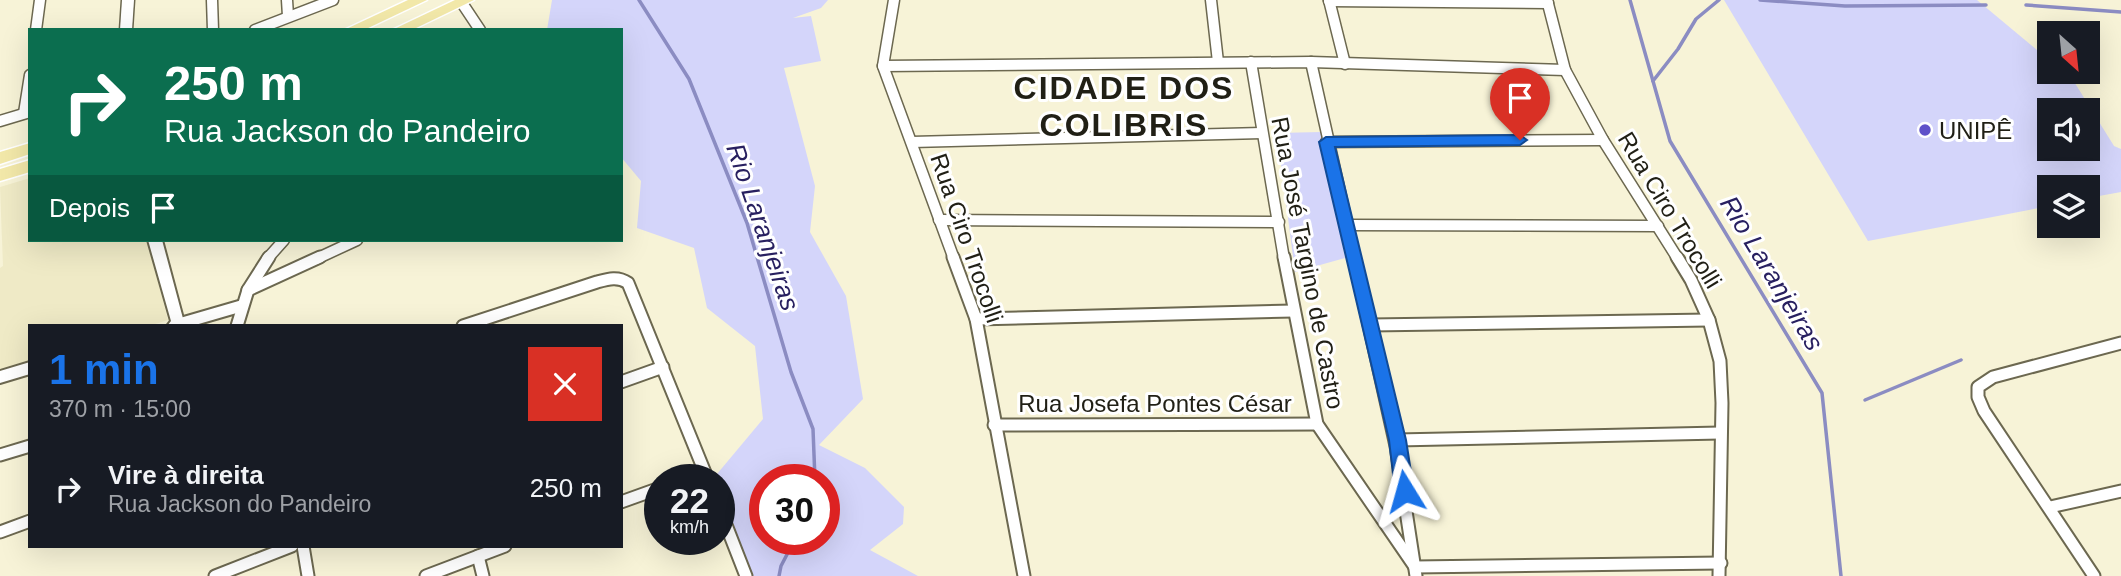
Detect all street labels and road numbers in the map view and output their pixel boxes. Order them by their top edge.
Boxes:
street label: Rua José Targino de Castro [1266,115,1350,411]
street label: Rua Ciro Trocolli [1613,127,1727,293]
street label: Rua Ciro Trocolli [925,150,1009,326]
street label: Rua Josefa Pontes César [1018,390,1292,417]

